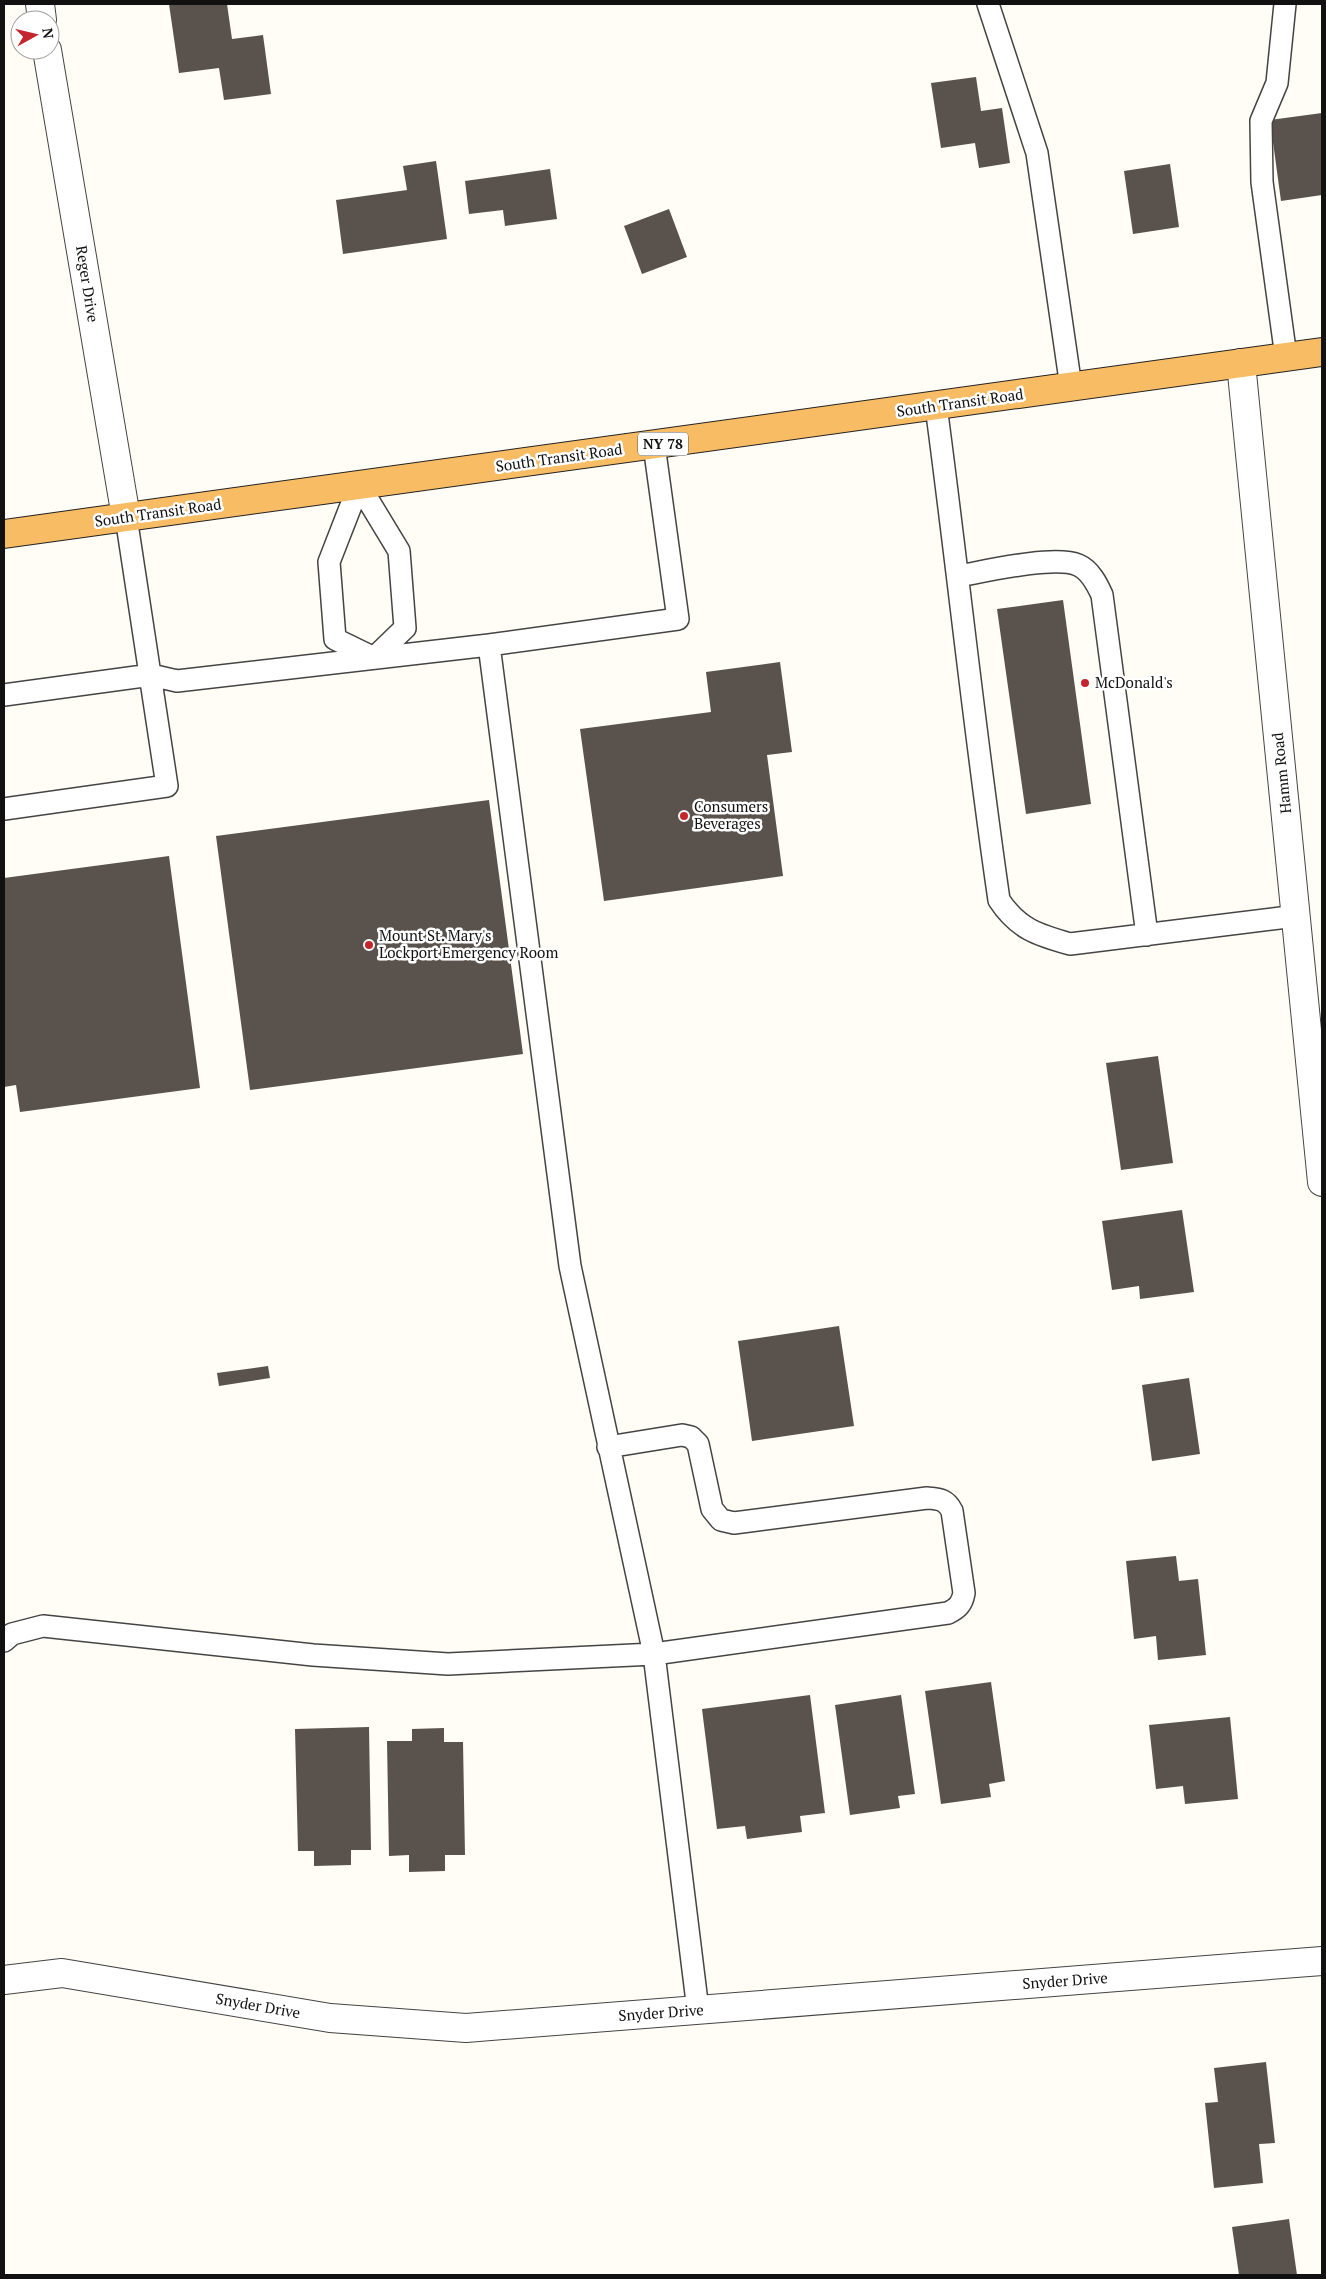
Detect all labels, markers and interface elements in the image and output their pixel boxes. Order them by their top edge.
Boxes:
north arrow [10,10,60,60]
text: N [38,27,59,40]
street label: Reger Drive [72,244,104,324]
street label: South Transit Road [895,383,1024,421]
road number: NY 78 [638,432,688,456]
street label: South Transit Road [494,438,623,476]
street label: South Transit Road [93,493,222,531]
place label: McDonald's [1095,672,1173,692]
marker: McDonald's [1079,677,1091,689]
street label: Hamm Road [1267,732,1295,815]
place label: Consumers Beverages [694,796,768,833]
marker: Consumers Beverages [678,810,690,822]
place label: Mount St. Mary's Lockport Emergency Room [379,925,558,962]
marker: Mount St. Mary's Lockport Emergency Room [363,939,375,951]
street label: Snyder Drive [1022,1967,1108,1993]
street label: Snyder Drive [214,1988,302,2022]
street label: Snyder Drive [618,1999,704,2025]

